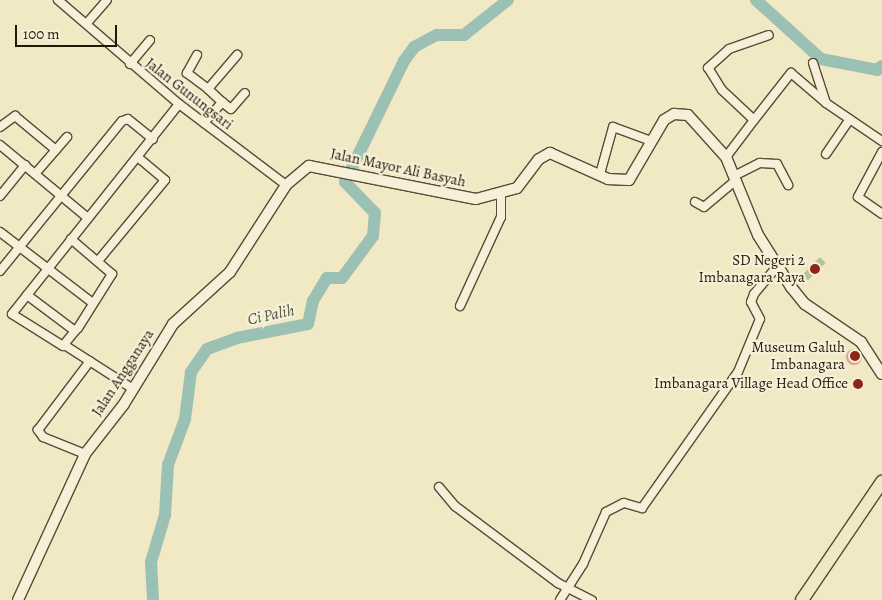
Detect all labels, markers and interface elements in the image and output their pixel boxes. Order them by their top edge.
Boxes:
scale bar [18,15,120,47]
text: 100 m [23,24,60,44]
street label: Jalan Gunungsari [142,54,236,134]
street label: Jalan Mayor Ali Basyah [329,145,467,191]
place label: SD Negeri 2 Imbanagara Raya [699,251,805,286]
marker: SD Negeri 2 Imbanagara Raya [809,263,821,275]
water label: Ci Palih [246,301,296,329]
street label: Jalan Angganaya [88,326,158,420]
place label: Museum Galuh Imbanagara [752,338,845,373]
marker: Museum Galuh Imbanagara [849,350,861,362]
place label: Imbanagara Village Head Office [654,375,848,393]
marker: Imbanagara Village Head Office [852,378,864,390]

